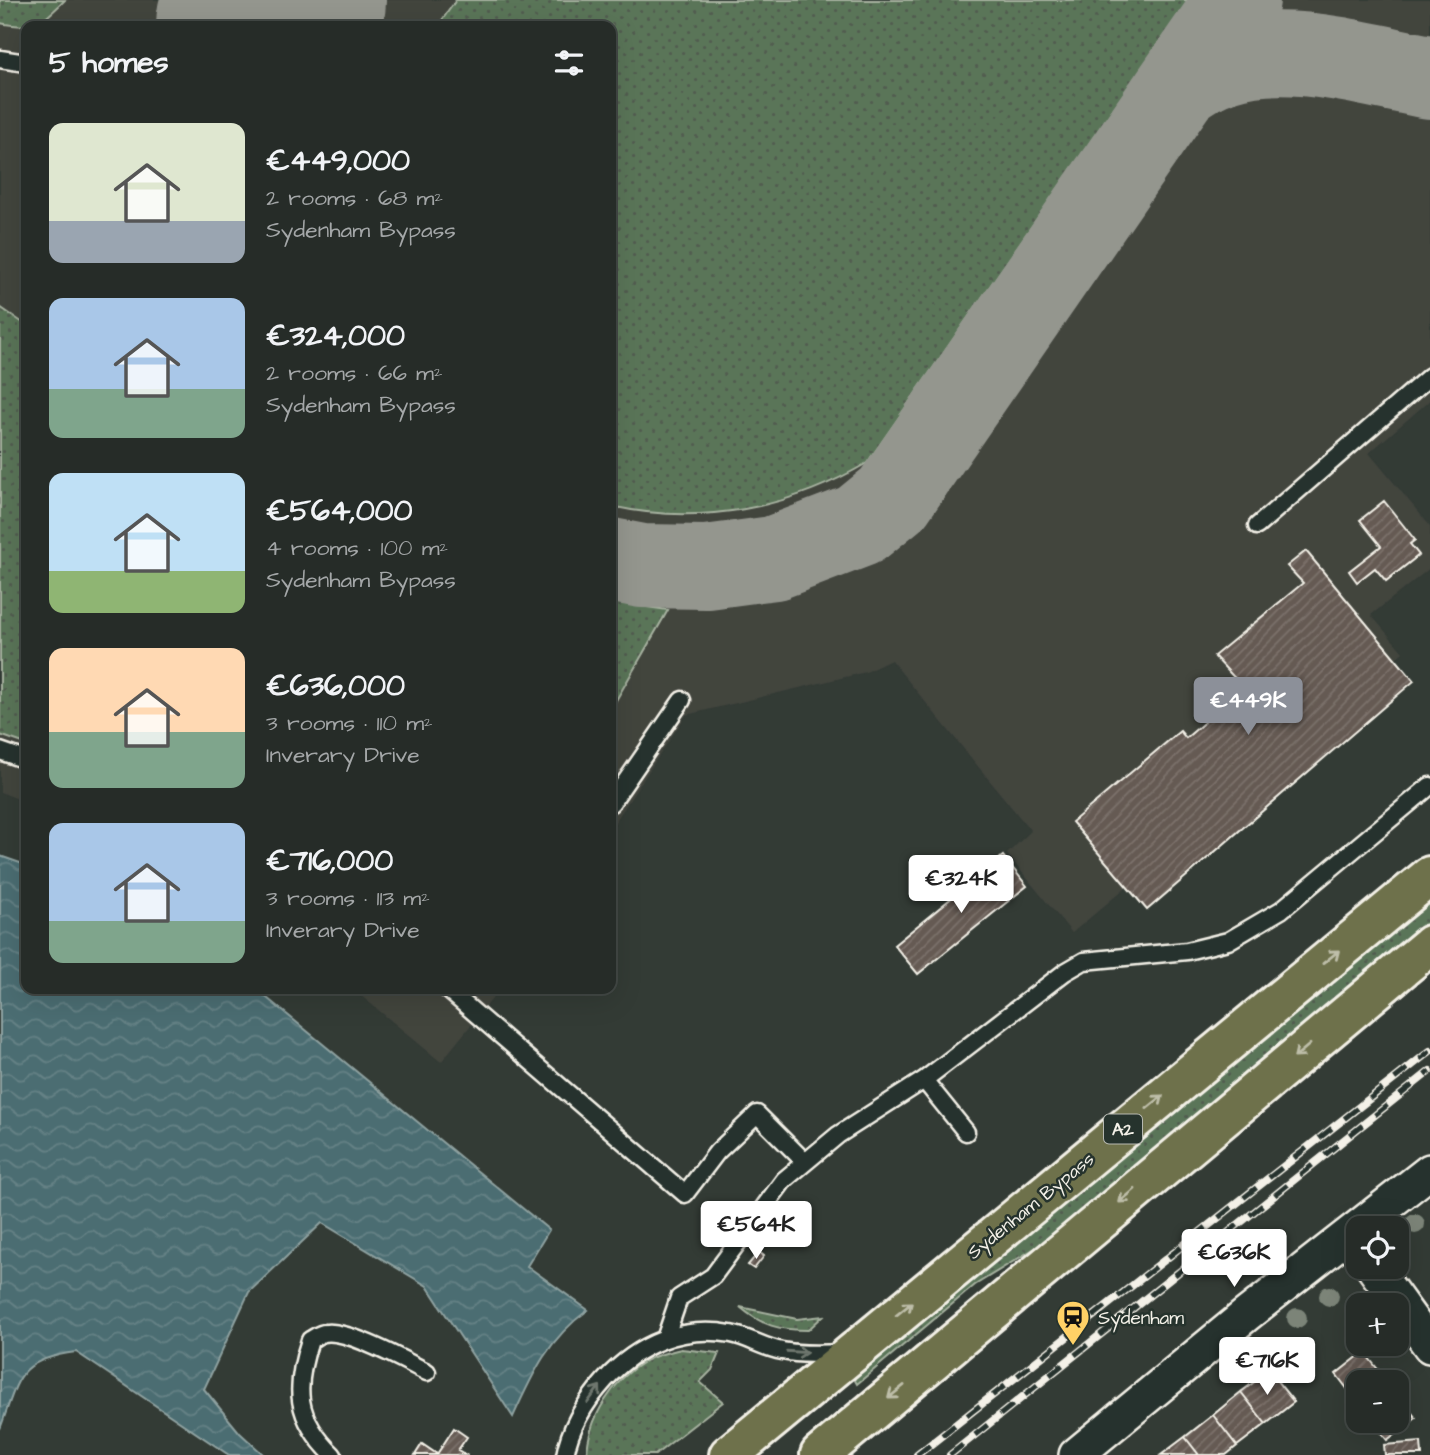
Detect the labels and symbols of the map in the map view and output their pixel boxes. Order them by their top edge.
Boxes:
pin: €449K [1199,678,1297,737]
pin: €324K [912,856,1010,915]
one-way arrow [1322,950,1340,965]
one-way arrow [1293,1043,1311,1059]
one-way arrow [1146,1094,1164,1110]
road number: A2 [1104,1114,1142,1144]
street label: Sydenham Bypass [961,1146,1101,1267]
one-way arrow [1119,1188,1137,1204]
pin: €564K [707,1202,805,1261]
pin: €636K [1185,1230,1283,1289]
station icon: Sydenham [1054,1298,1092,1347]
one-way arrow [895,1301,913,1317]
place label: Sydenham [1098,1305,1184,1333]
pin: €716K [1218,1338,1316,1397]
one-way arrow [785,1346,808,1359]
one-way arrow [888,1384,906,1400]
one-way arrow [587,1385,601,1404]

